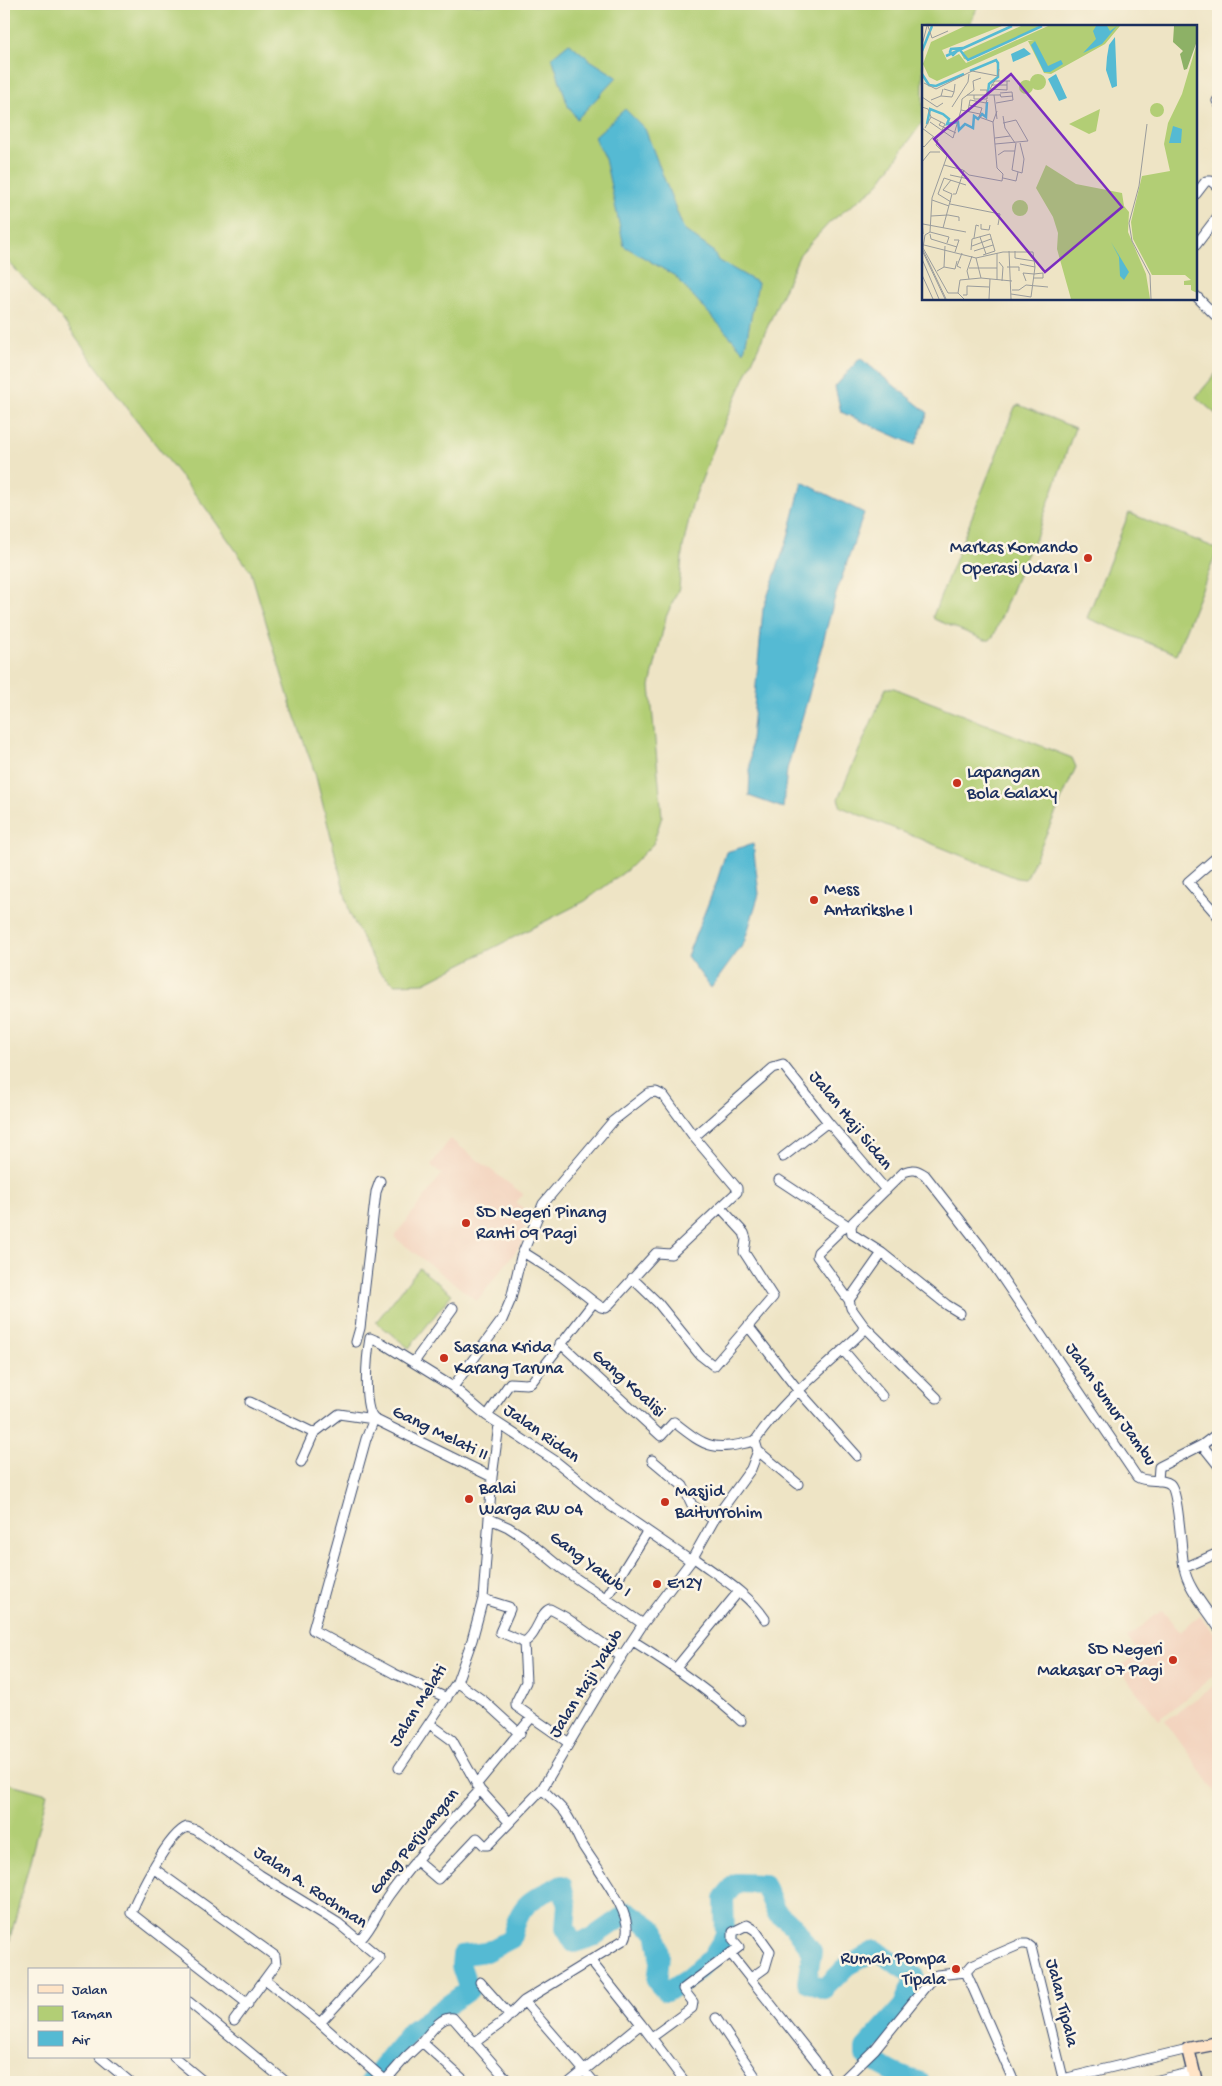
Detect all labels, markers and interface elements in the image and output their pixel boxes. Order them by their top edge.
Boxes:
inset map [922,25,1197,300]
place label: Markas Komando Operasi Udara I [950,538,1078,580]
marker: Markas Komando Operasi Udara I [1082,552,1094,564]
place label: Lapangan Bola Galaxy [966,763,1058,805]
marker: Lapangan Bola Galaxy [951,777,963,789]
place label: Mess Antarikshe I [824,880,913,922]
marker: Mess Antarikshe I [808,894,820,906]
street label: Jalan Haji Sidan [804,1067,897,1175]
place label: SD Negeri Pinang Ranti 09 Pagi [476,1203,607,1245]
marker: SD Negeri Pinang Ranti 09 Pagi [460,1217,472,1229]
place label: Sasana Krida Karang Taruna [454,1338,565,1380]
street label: Jalan Sumur Jambu [1060,1339,1161,1471]
street label: Gang Koalisi [587,1345,669,1423]
marker: Sasana Krida Karang Taruna [438,1352,450,1364]
street label: Jalan Ridan [499,1400,584,1468]
street label: Gang Melati II [389,1402,491,1466]
place label: Balai Warga RW 04 [478,1479,583,1521]
place label: Masjid Baiturrohim [674,1482,763,1524]
marker: Balai Warga RW 04 [463,1493,475,1505]
marker: Masjid Baiturrohim [659,1496,671,1508]
street label: Gang Yakub I [545,1527,635,1603]
place label: E12Y [667,1574,703,1595]
marker: E12Y [651,1578,663,1590]
street label: Jalan Haji Yakub [545,1625,629,1742]
place label: SD Negeri Makasar 07 Pagi [1037,1640,1163,1682]
marker: SD Negeri Makasar 07 Pagi [1167,1654,1179,1666]
street label: Jalan Melati [385,1661,453,1751]
street label: Gang Perjuangan [366,1784,465,1900]
street label: Jalan A. Rochman [249,1842,371,1934]
place label: Rumah Pompa Tipala [841,1949,947,1991]
street label: Jalan Tipala [1040,1957,1082,2050]
marker: Rumah Pompa Tipala [950,1963,962,1975]
legend [28,1968,190,2058]
text: Jalan [72,1982,107,2000]
text: Taman [71,2006,112,2024]
text: Air [72,2032,91,2050]

